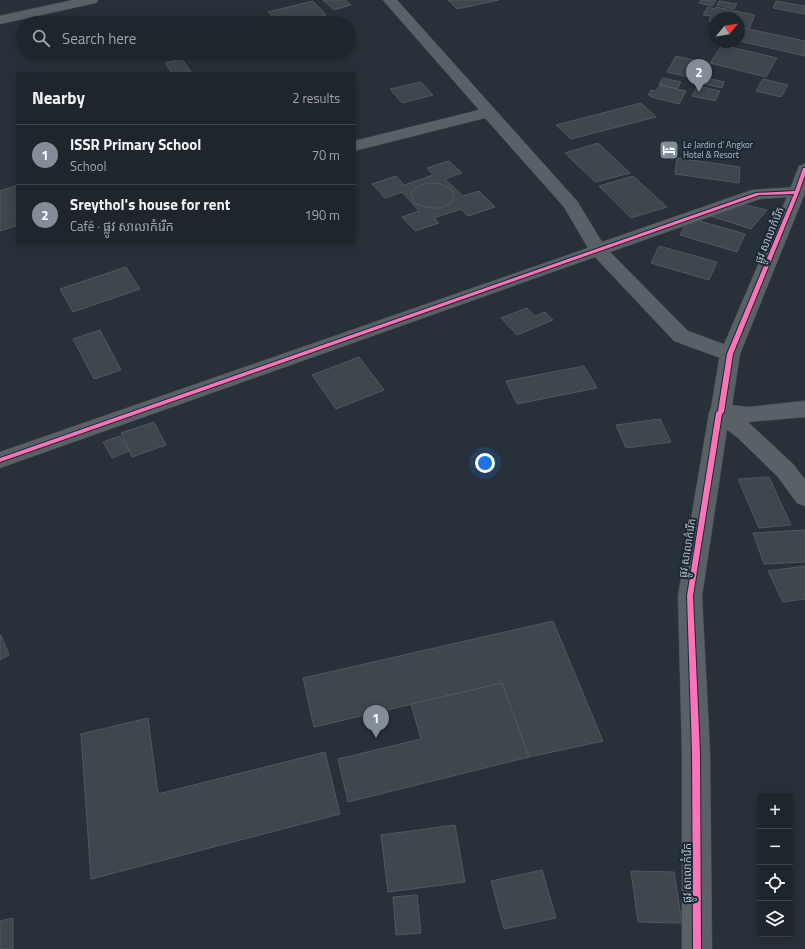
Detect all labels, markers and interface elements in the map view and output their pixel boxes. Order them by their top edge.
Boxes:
north arrow [709,12,745,48]
search box [16,16,356,60]
icon: search [30,27,52,49]
text: Search here [62,27,136,50]
pin: 2 [686,59,712,92]
text: Nearby [32,85,85,111]
text: 2 results [292,88,340,108]
text: ISSR Primary School [70,133,201,156]
place label: Le Jardin d' Angkor Hotel & Resort [683,138,753,161]
hotel icon: Le Jardin d' Angkor Hotel & Resort [658,139,680,161]
text: 1 [41,145,49,165]
text: 70 m [312,145,340,165]
text: School [70,156,106,176]
text: Sreythol's house for rent [70,193,230,216]
street label: ផ្លូវ សាលាកំរើក [750,204,790,267]
text: 2 [41,205,49,225]
text: 190 m [304,205,340,225]
text: Café · ផ្លូវ សាលាកំរើក [70,216,174,236]
your location [475,453,495,473]
street label: ផ្លូវ សាលាកំរើក [674,517,702,579]
pin: 1 [363,705,389,738]
map controls [757,793,793,937]
button: + [757,793,793,829]
button: − [757,829,793,865]
street label: ផ្លូវ សាលាកំរើក [679,843,697,903]
button: locate [757,865,793,901]
button: layers [757,901,793,937]

